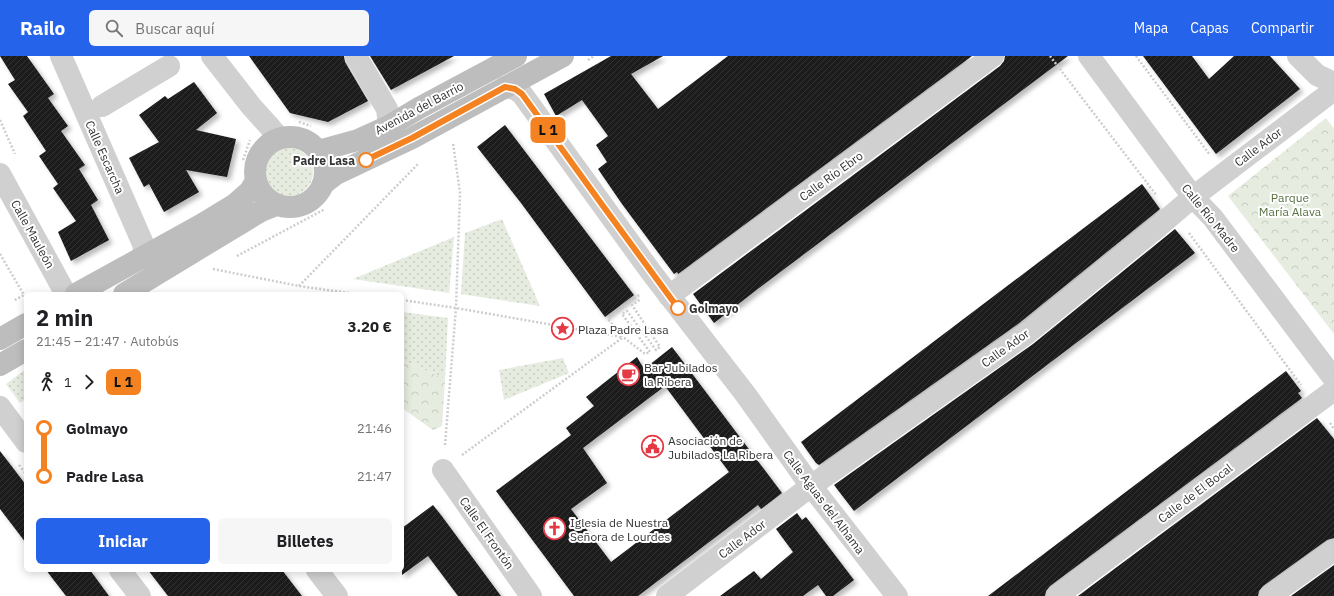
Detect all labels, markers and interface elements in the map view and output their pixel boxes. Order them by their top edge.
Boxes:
search box [89,10,369,46]
text: Railo [20,16,65,40]
icon: search [103,17,125,39]
text: Buscar aquí [135,19,215,38]
text: Mapa [1134,19,1168,37]
text: Capas [1190,19,1229,37]
text: Compartir [1251,19,1314,37]
street label: Avenida del Barrio [372,78,466,138]
line badge: L 1 [525,117,571,143]
street label: Calle Escarcha [82,118,128,197]
text: L 1 [538,121,558,139]
street label: Calle Ador [1231,124,1285,170]
street label: Calle Río Ebro [796,148,866,204]
marker: Padre Lasa [358,152,374,168]
place label: Padre Lasa [293,153,355,168]
street label: Calle Río Madre [1179,181,1244,256]
park label: Parque María Alava [1259,190,1322,219]
street label: Calle Mauleón [8,197,58,271]
marker: Golmayo [670,300,686,316]
place label: Golmayo [689,301,739,316]
text: 2 min [36,303,93,332]
place icon: Plaza Padre Lasa [550,316,576,342]
text: 3.20 € [347,317,392,336]
place label: Plaza Padre Lasa [578,322,669,337]
street label: Calle Ador [978,325,1032,370]
text: 21:45 – 21:47 · Autobús [36,333,179,350]
place label: Bar Jubilados la Ribera [644,360,718,389]
cafe icon: Bar Jubilados la Ribera [616,361,642,387]
icon: walk [36,371,58,393]
icon: forward [78,371,100,393]
text: L 1 [114,373,133,391]
text: 1 [64,374,72,391]
text: Golmayo [66,419,128,438]
text: 21:46 [357,420,392,437]
place label: Asociación de Jubilados La Ribera [668,433,774,462]
public building icon: Asociación de Jubilados La Ribera [639,434,665,460]
street label: Calle Aguas del Alhama [780,447,868,557]
street label: Calle de El Bocal [1155,460,1235,526]
text: Padre Lasa [66,467,144,486]
text: 21:47 [357,468,392,485]
street label: Calle El Frontón [457,494,517,572]
place label: Iglesia de Nuestra Señora de Lourdes [570,515,670,544]
church icon: Iglesia de Nuestra Señora de Lourdes [542,516,568,542]
street label: Calle Ador [715,516,769,562]
button: Iniciar [36,518,210,564]
button: Billetes [218,518,392,564]

